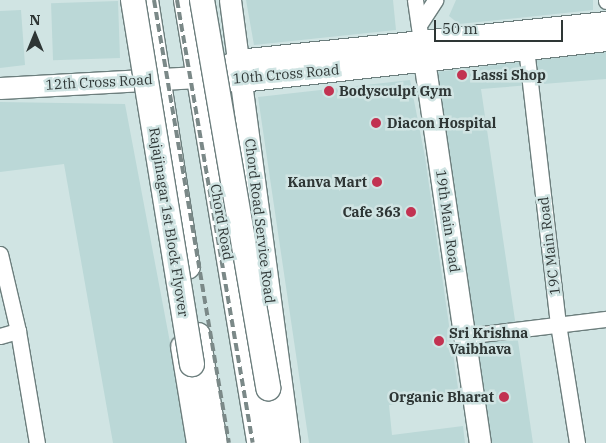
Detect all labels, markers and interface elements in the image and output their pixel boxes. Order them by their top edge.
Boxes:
north arrow [10,10,60,60]
scale bar [436,10,565,42]
text: N [29,11,41,29]
text: 50 m [442,19,478,38]
street label: 10th Cross Road [232,61,340,87]
place label: Lassi Shop [472,67,546,83]
marker: Lassi Shop [456,69,468,81]
street label: 12th Cross Road [45,71,153,93]
place label: Bodysculpt Gym [339,83,452,99]
marker: Bodysculpt Gym [323,85,335,97]
place label: Diacon Hospital [387,115,496,131]
marker: Diacon Hospital [369,116,383,130]
street label: Rajajinagar 1st Block Flyover [146,126,192,318]
street label: Chord Road Service Road [242,138,278,304]
street label: 19th Main Road [432,169,464,273]
place label: Kanva Mart [287,174,367,190]
marker: Kanva Mart [371,176,383,188]
street label: Chord Road [207,183,237,261]
street label: 19C Main Road [535,196,563,296]
place label: Cafe 363 [342,204,401,220]
marker: Cafe 363 [405,206,417,218]
place label: Sri Krishna Vaibhava [449,325,528,358]
marker: Sri Krishna Vaibhava [433,335,445,347]
place label: Organic Bharat [389,389,494,405]
marker: Organic Bharat [498,391,510,403]

